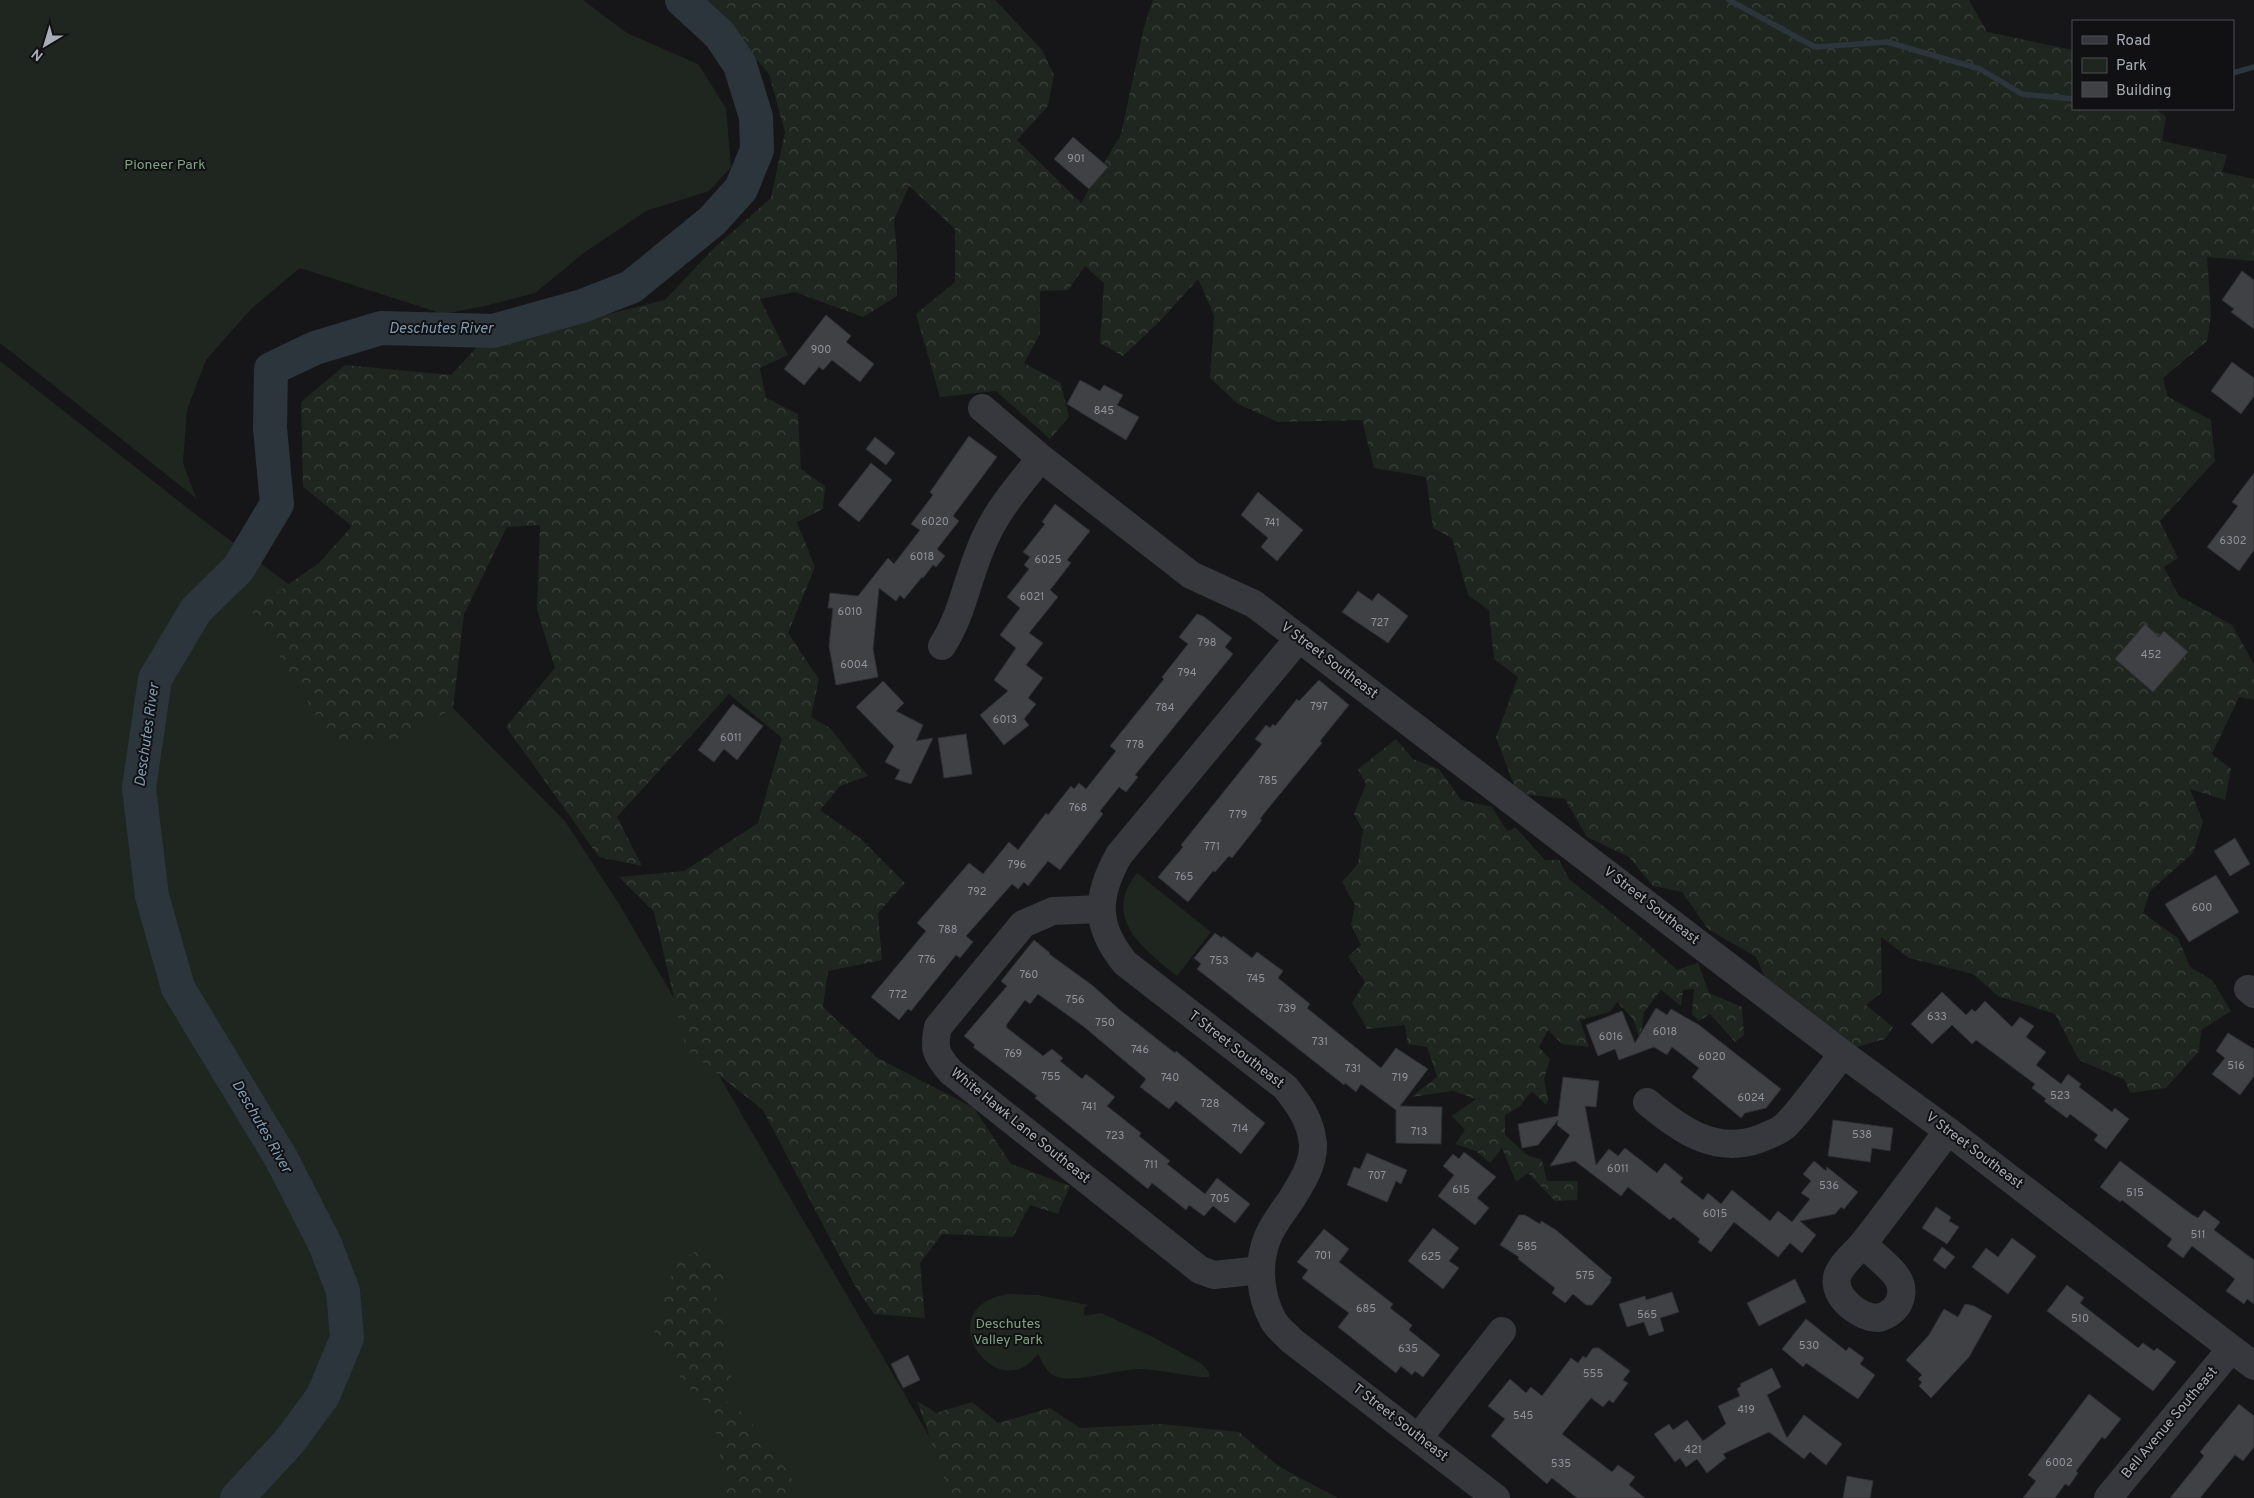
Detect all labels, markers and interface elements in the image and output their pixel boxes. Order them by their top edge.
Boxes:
north arrow [20,20,70,70]
legend [2072,20,2234,110]
text: Road [2116,32,2151,51]
text: N [29,44,47,64]
text: Park [2116,57,2147,76]
text: Building [2116,82,2171,101]
house number: 901 [1067,152,1085,166]
park label: Pioneer Park [124,157,206,174]
water label: Deschutes River [389,320,494,339]
house number: 900 [811,343,831,357]
house number: 845 [1094,404,1114,418]
house number: 6020 [921,515,949,529]
house number: 741 [1264,516,1280,530]
house number: 6302 [2220,534,2246,548]
house number: 6018 [910,550,934,564]
house number: 6025 [1034,553,1062,567]
house number: 6021 [1020,590,1044,604]
house number: 6010 [838,605,862,619]
house number: 727 [1371,616,1389,630]
street label: V Street Southeast [1277,619,1381,703]
house number: 798 [1197,636,1217,650]
house number: 452 [2141,648,2161,662]
house number: 6004 [840,658,868,672]
house number: 794 [1177,666,1197,680]
water label: Deschutes River [131,681,165,788]
house number: 797 [1310,700,1328,714]
house number: 784 [1156,701,1175,715]
house number: 6013 [993,713,1017,727]
house number: 6011 [720,731,742,745]
house number: 778 [1126,738,1144,752]
house number: 785 [1259,774,1278,788]
house number: 768 [1069,801,1087,815]
house number: 779 [1229,808,1247,822]
house number: 771 [1204,840,1220,854]
house number: 796 [1008,858,1026,872]
street label: V Street Southeast [1600,863,1702,949]
house number: 765 [1175,870,1193,884]
house number: 792 [967,885,987,899]
house number: 600 [2192,901,2212,915]
house number: 788 [939,923,957,937]
house number: 776 [918,953,936,967]
house number: 753 [1209,954,1229,968]
house number: 760 [1020,968,1038,982]
house number: 745 [1247,972,1265,986]
house number: 772 [889,988,907,1002]
house number: 756 [1065,993,1085,1007]
house number: 739 [1278,1002,1296,1016]
street label: T Street Southeast [1185,1008,1287,1092]
house number: 633 [1927,1010,1947,1024]
house number: 750 [1095,1016,1115,1030]
house number: 6018 [1653,1025,1677,1039]
house number: 6016 [1599,1030,1623,1044]
house number: 731 [1312,1035,1328,1049]
house number: 746 [1131,1043,1149,1057]
house number: 769 [1004,1047,1022,1061]
house number: 6020 [1698,1050,1726,1064]
house number: 516 [2227,1059,2245,1073]
house number: 731 [1345,1062,1361,1076]
street label: White Hawk Lane Southeast [947,1065,1093,1187]
house number: 755 [1041,1070,1061,1084]
house number: 740 [1161,1071,1179,1085]
house number: 719 [1392,1071,1408,1085]
water label: Deschutes River [227,1077,296,1178]
house number: 523 [2050,1089,2070,1103]
house number: 6024 [1737,1091,1765,1105]
house number: 728 [1200,1097,1220,1111]
house number: 741 [1081,1100,1097,1114]
street label: V Street Southeast [1922,1109,2026,1193]
house number: 714 [1232,1122,1248,1136]
house number: 713 [1411,1125,1427,1139]
house number: 538 [1852,1128,1872,1142]
house number: 723 [1106,1129,1124,1143]
house number: 711 [1144,1158,1158,1172]
house number: 6011 [1607,1162,1629,1176]
house number: 707 [1368,1169,1386,1183]
house number: 536 [1819,1179,1839,1193]
house number: 615 [1452,1183,1470,1197]
house number: 515 [2126,1186,2144,1200]
house number: 705 [1210,1192,1230,1206]
house number: 6015 [1703,1207,1727,1221]
house number: 511 [2190,1228,2206,1242]
house number: 585 [1517,1240,1537,1254]
house number: 701 [1315,1249,1331,1263]
house number: 625 [1421,1250,1441,1264]
house number: 575 [1575,1269,1595,1283]
house number: 685 [1356,1302,1376,1316]
house number: 565 [1637,1308,1657,1322]
house number: 510 [2071,1312,2089,1326]
park label: Deschutes Valley Park [973,1316,1043,1349]
house number: 530 [1799,1339,1819,1353]
house number: 635 [1398,1342,1418,1356]
street label: Bell Avenue Southeast [2118,1364,2222,1482]
house number: 555 [1583,1367,1603,1381]
street label: T Street Southeast [1349,1381,1451,1465]
house number: 419 [1737,1403,1755,1417]
house number: 545 [1513,1409,1534,1423]
house number: 421 [1684,1443,1702,1457]
house number: 6002 [2045,1456,2073,1470]
house number: 535 [1551,1457,1571,1471]

